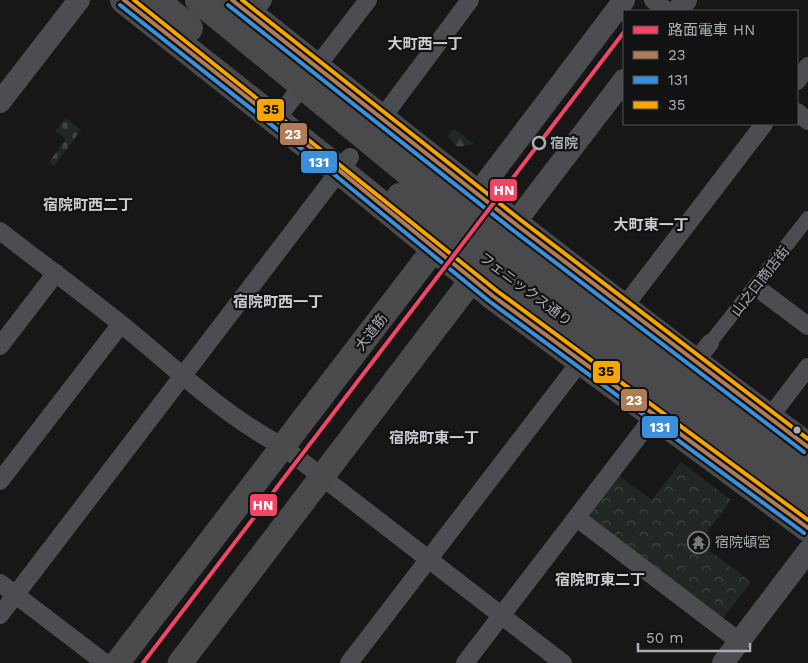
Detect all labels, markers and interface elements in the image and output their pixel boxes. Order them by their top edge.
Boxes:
legend [623,10,798,125]
text: 路面電車 HN [668,21,755,39]
district label: 大町西一丁 [387,35,463,53]
text: 23 [668,46,686,64]
text: 131 [668,71,688,89]
text: 35 [668,96,685,114]
line badge: 35 [256,98,285,122]
text: 35 [263,101,279,117]
line badge: 23 [279,122,308,146]
text: 23 [285,126,301,142]
place label: 宿院 [550,135,578,151]
marker: 宿院 [532,136,546,150]
line badge: 131 [300,150,338,174]
text: 131 [309,154,329,170]
line badge: HN [489,178,518,202]
text: HN [494,182,514,198]
district label: 宿院町西二丁 [43,196,133,214]
district label: 大町東一丁 [613,216,689,234]
street label: 山之口商店街 [728,243,792,319]
street label: フェニックス通り [477,249,575,329]
district label: 宿院町西一丁 [233,293,323,311]
street label: 大道筋 [352,311,390,353]
line badge: 35 [592,360,621,384]
text: 35 [598,363,614,379]
line badge: 23 [620,388,648,412]
text: 23 [626,392,642,408]
line badge: 131 [641,415,679,439]
text: 131 [650,419,670,435]
unlabelled marker [792,425,802,435]
district label: 宿院町東一丁 [389,429,479,447]
line badge: HN [249,493,278,517]
text: HN [253,497,273,513]
temple icon: 宿院頓宮 [687,530,711,554]
place label: 宿院頓宮 [715,534,771,550]
district label: 宿院町東二丁 [555,571,645,589]
scale bar [638,620,750,652]
text: 50 m [646,629,683,647]

